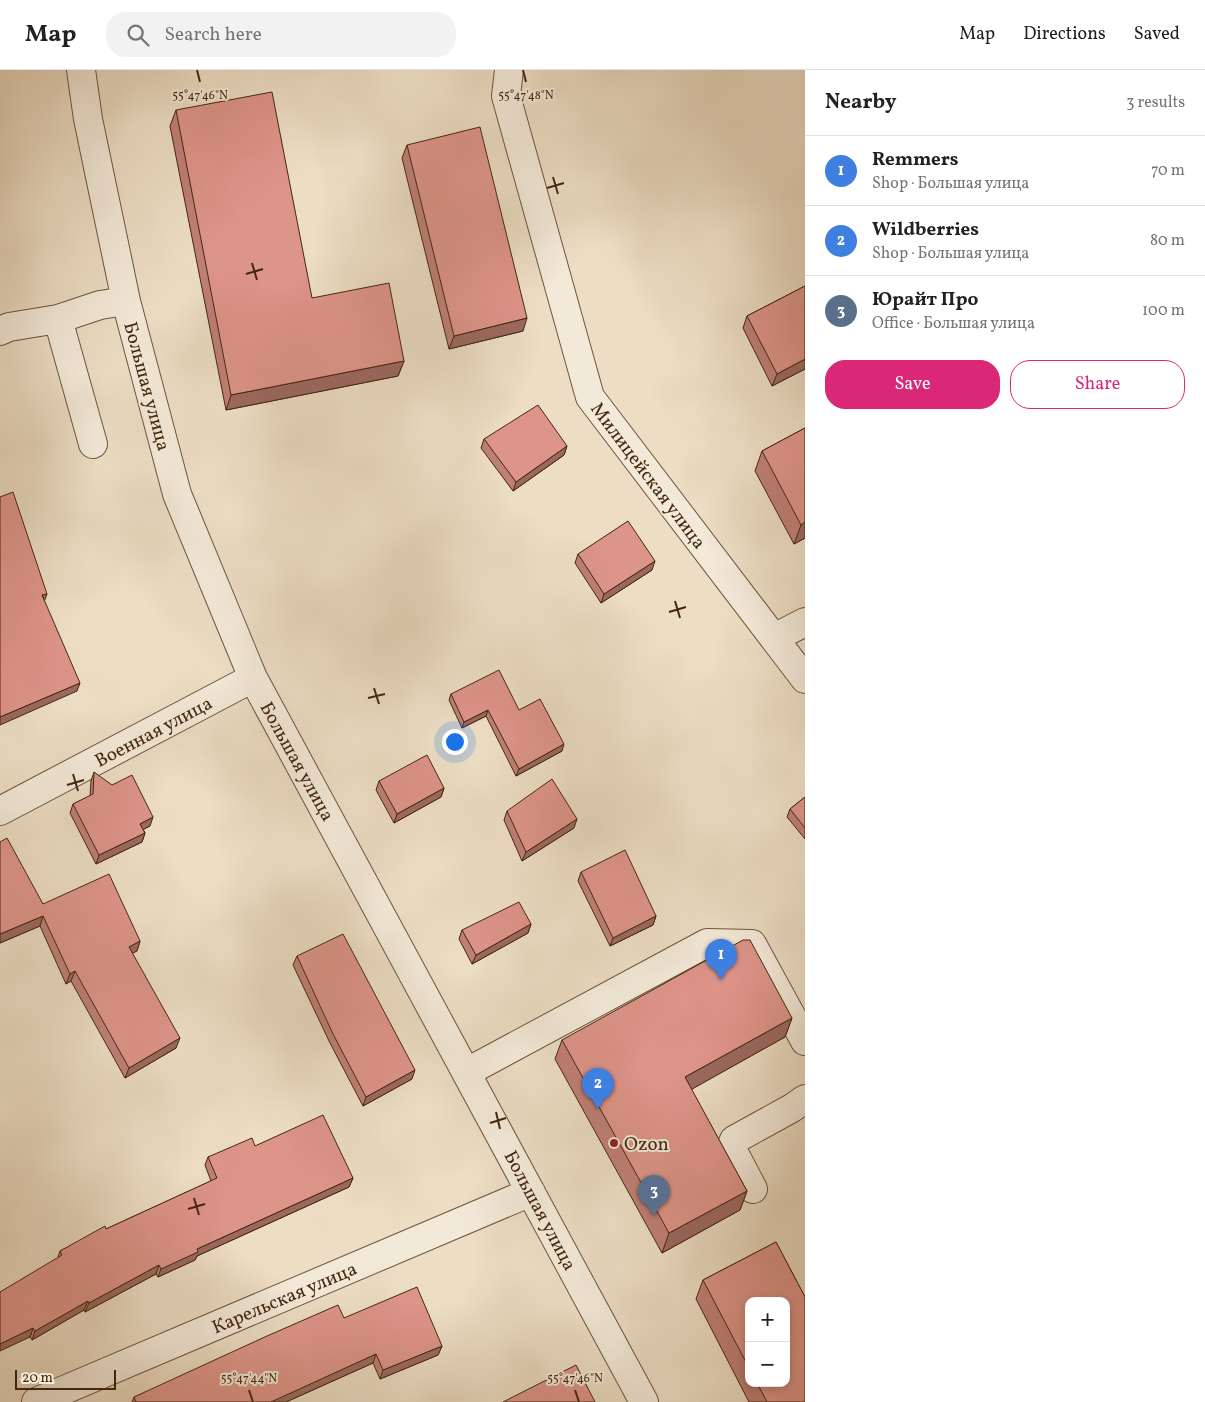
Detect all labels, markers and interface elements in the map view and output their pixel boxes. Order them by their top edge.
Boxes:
search box [106,12,456,57]
text: Map [25,18,76,52]
icon: search [124,21,152,49]
text: Search here [164,22,262,48]
text: Map [959,22,995,47]
text: Directions [1023,22,1106,47]
text: Saved [1134,22,1180,47]
text: 55°47'46"N [172,88,228,104]
text: 55°47'48"N [498,88,554,104]
text: Nearby [825,88,896,117]
text: 3 results [1126,92,1185,114]
text: Remmers [872,147,959,173]
text: 1 [838,160,844,182]
text: 70 m [1151,160,1185,182]
text: Shop · Большая улица [872,173,1029,195]
text: Wildberries [872,217,979,243]
text: 2 [837,230,845,252]
text: 80 m [1150,230,1185,252]
text: Shop · Большая улица [872,243,1029,265]
text: Юрайт Про [872,287,978,313]
text: 3 [837,300,845,322]
text: 100 m [1142,300,1185,322]
text: Office · Большая улица [872,313,1035,335]
street label: Большая улица [116,319,176,454]
button: Save [825,360,1000,409]
button: Share [1010,360,1185,409]
street label: Милицейская улица [584,397,711,555]
street label: Военная улица [91,691,217,775]
street label: Большая улица [253,698,340,826]
your location [442,729,468,755]
pin: 1 [705,939,737,980]
pin: 2 [582,1068,614,1109]
place label: Ozon [624,1132,669,1158]
marker: Ozon [608,1137,620,1149]
street label: Большая улица [497,1146,582,1276]
pin: 3 [638,1175,670,1216]
street label: Карельская улица [208,1257,361,1341]
map controls [745,1297,790,1387]
button: + [745,1297,790,1342]
button: − [745,1342,790,1387]
scale bar [15,1367,116,1390]
text: 20 m [22,1369,53,1388]
text: 55°47'44"N [221,1371,277,1387]
text: 55°47'46"N [547,1371,603,1387]

